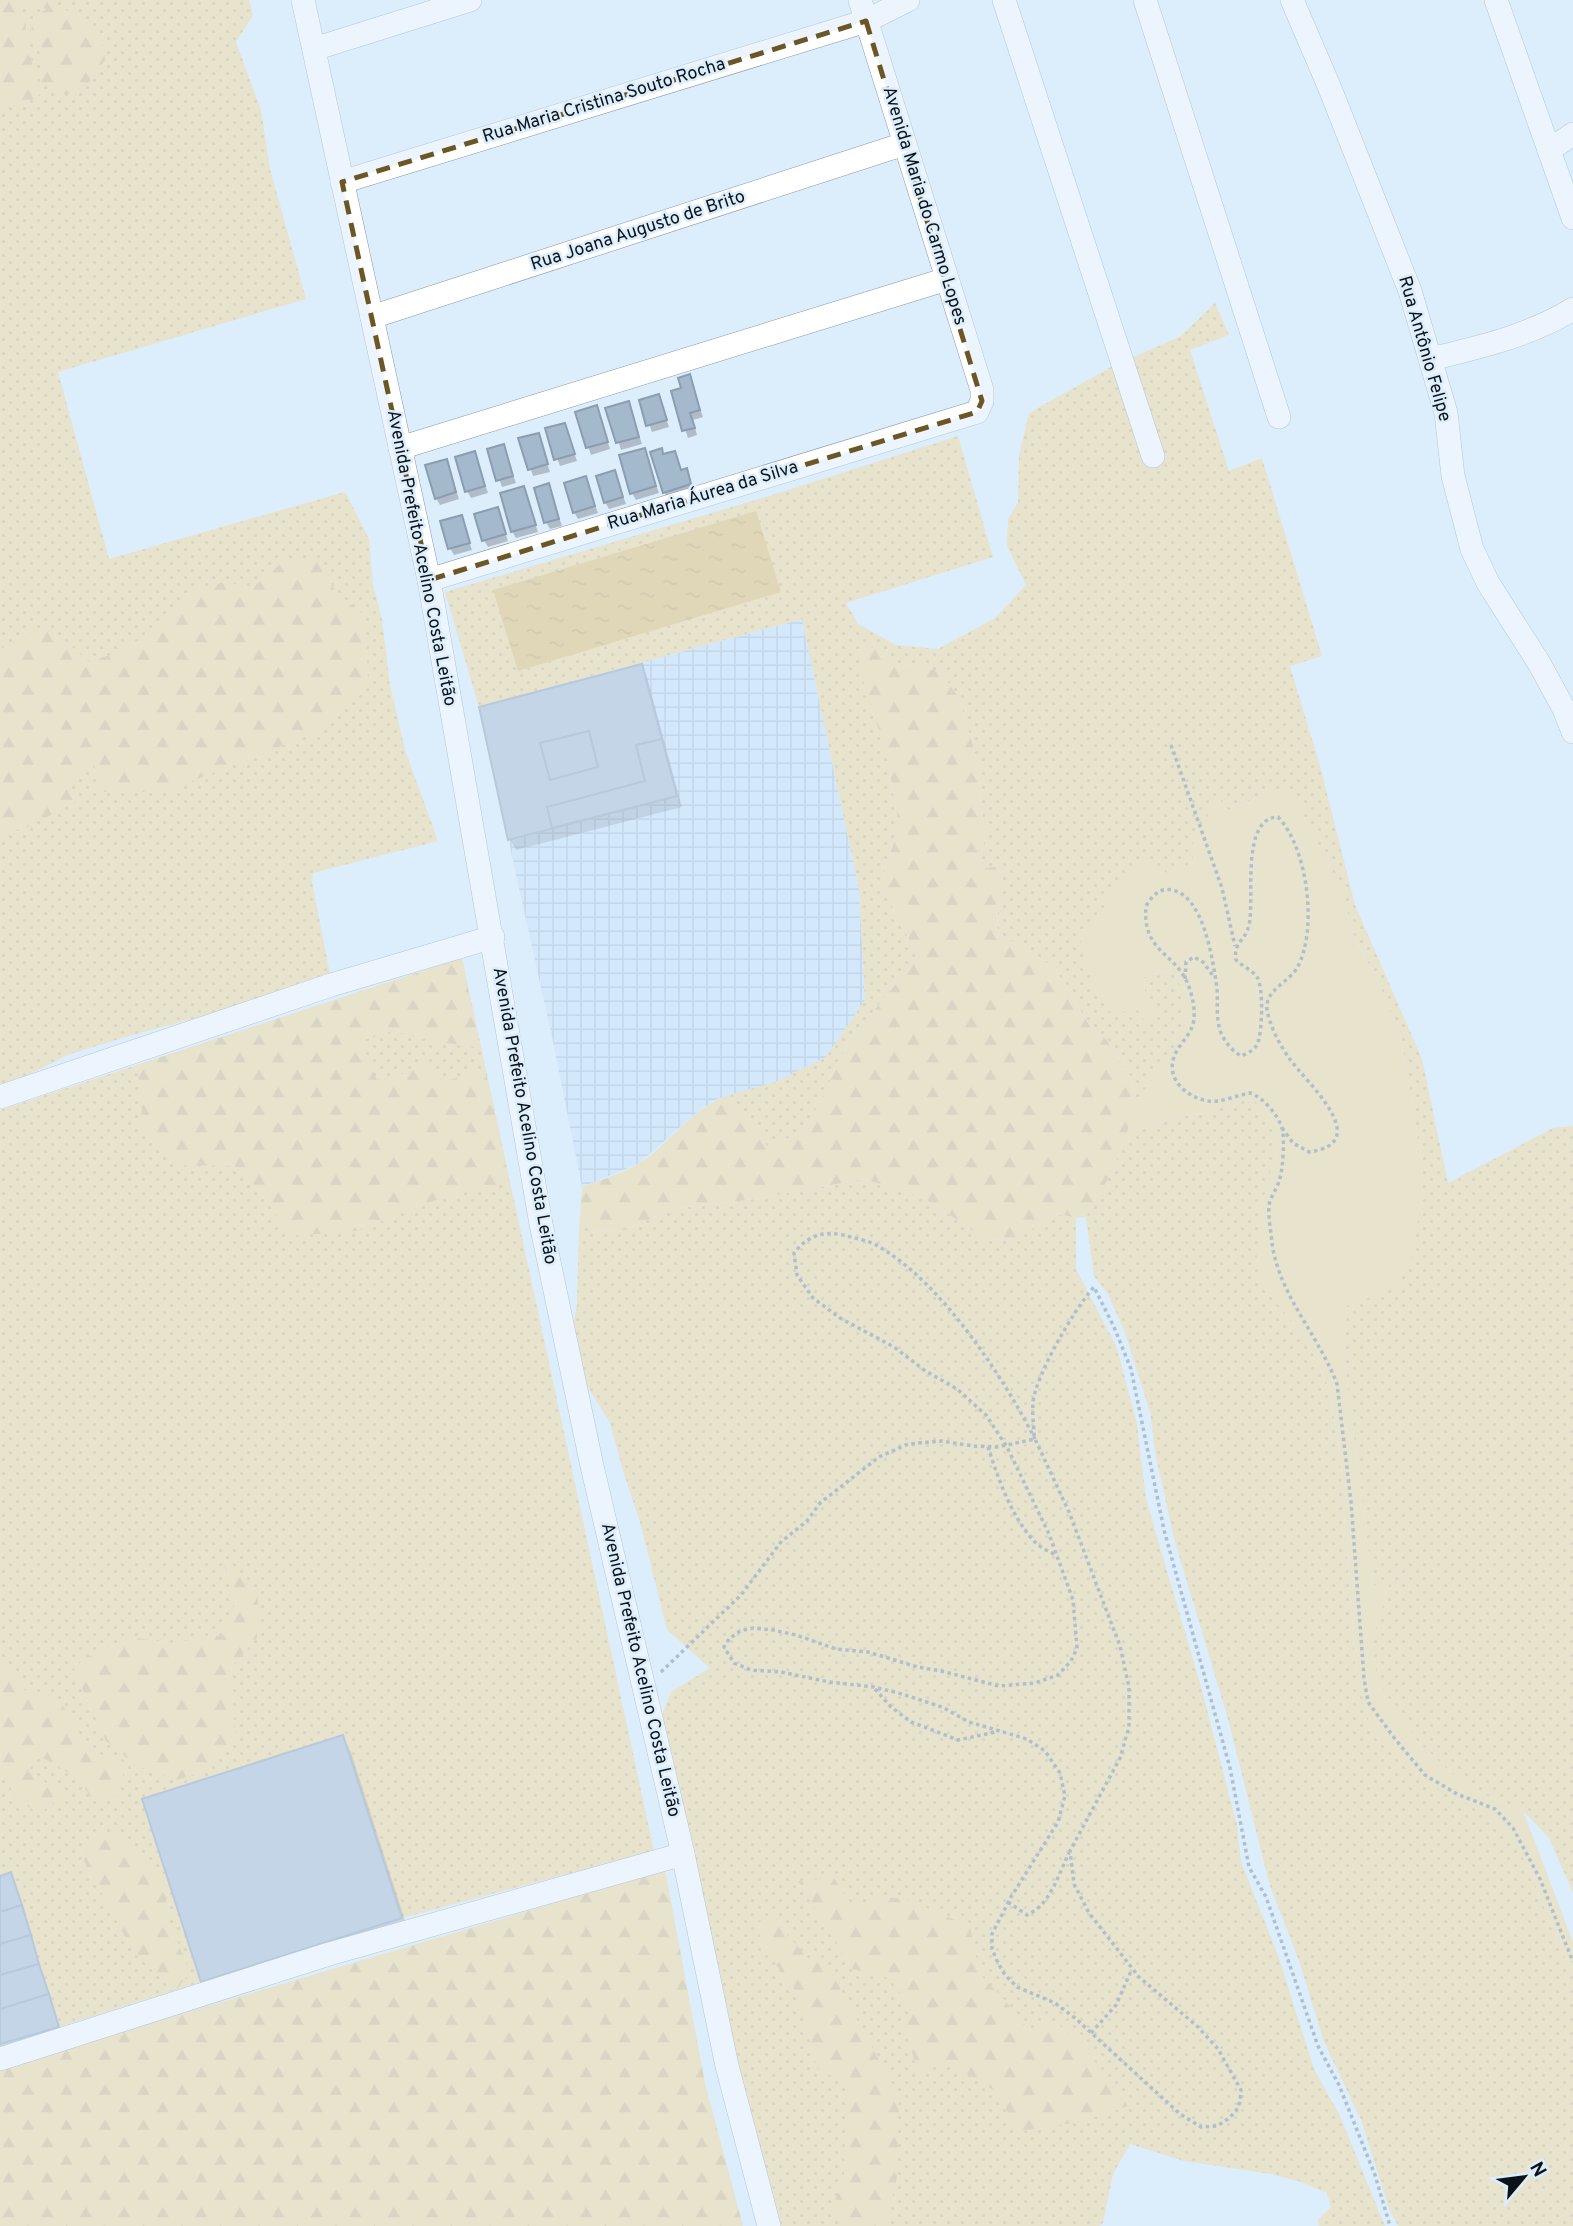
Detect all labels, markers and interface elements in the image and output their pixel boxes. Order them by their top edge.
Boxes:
street label: Rua Maria Cristina Souto Rocha [480,53,728,149]
street label: Avenida Maria do Carmo Lopes [877,84,971,328]
street label: Rua Joana Augusto de Brito [528,185,748,277]
street label: Rua Antônio Felipe [1392,273,1456,425]
street label: Avenida Prefeito Acelino Costa Leitão [381,408,461,708]
street label: Rua Maria Áurea da Silva [604,454,801,536]
street label: Avenida Prefeito Acelino Costa Leitão [486,966,562,1266]
street label: Avenida Prefeito Acelino Costa Leitão [595,1521,685,1819]
north arrow [1489,2142,1559,2212]
text: N [1523,2158,1551,2182]

